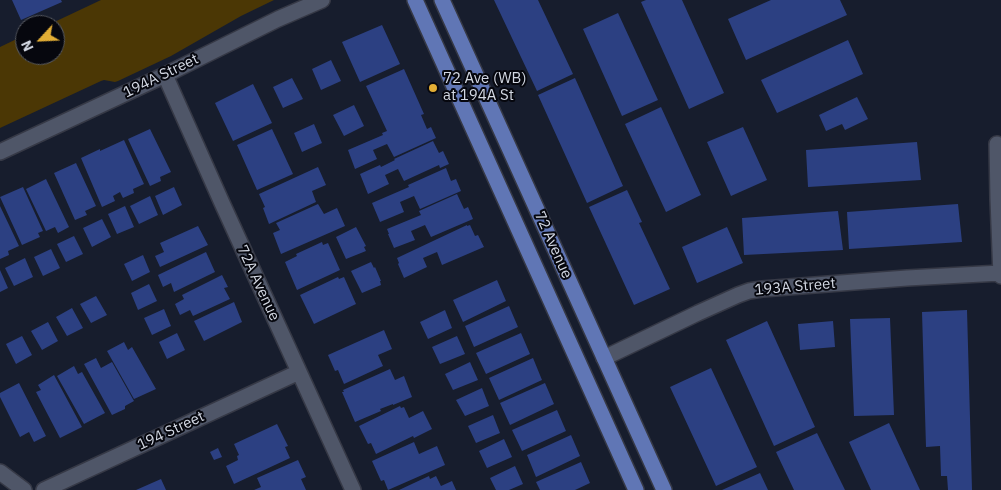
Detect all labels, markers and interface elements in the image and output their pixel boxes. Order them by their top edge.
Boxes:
north arrow [15,15,65,65]
text: N [17,38,38,54]
street label: 194A Street [121,50,201,102]
place label: 72 Ave (WB) at 194A St [443,70,526,105]
marker: 72 Ave (WB) at 194A St [427,82,439,94]
street label: 72 Avenue [530,209,576,281]
street label: 72A Avenue [233,242,283,324]
street label: 193A Street [754,274,836,300]
street label: 194 Street [135,408,207,454]

